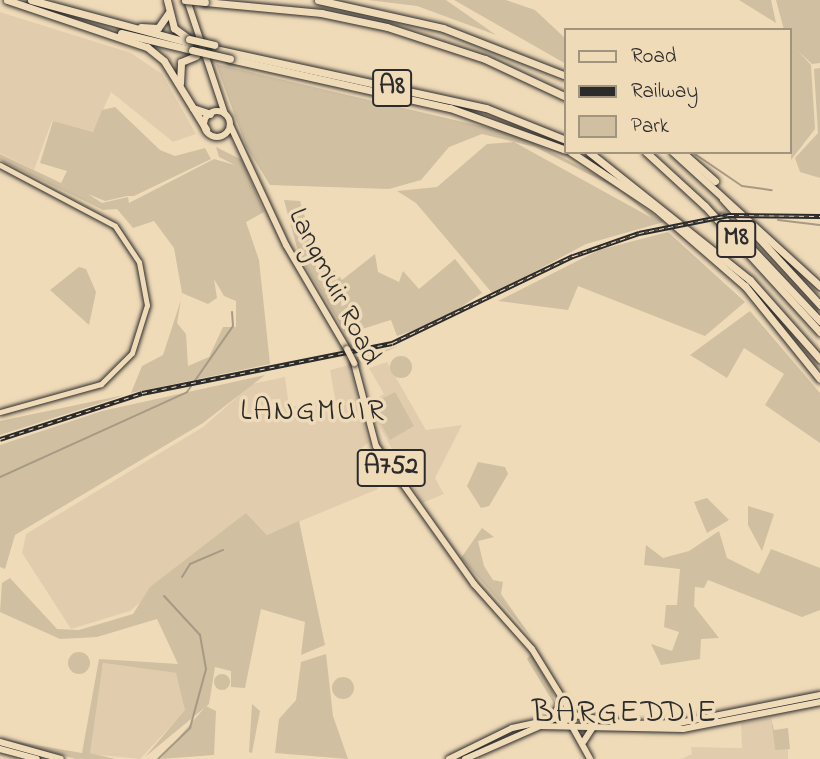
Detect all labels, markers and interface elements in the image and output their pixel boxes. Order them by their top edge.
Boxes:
legend [564,28,792,154]
text: Road [631,42,677,72]
road number: A8 [371,66,413,110]
text: Railway [631,77,698,107]
text: Park [631,112,669,142]
street label: Langmuir Road [279,203,387,371]
road number: M8 [715,216,757,262]
district label: LANGMUIR [241,394,385,430]
road number: A752 [356,446,426,490]
district label: BARGEDDIE [533,695,717,733]

